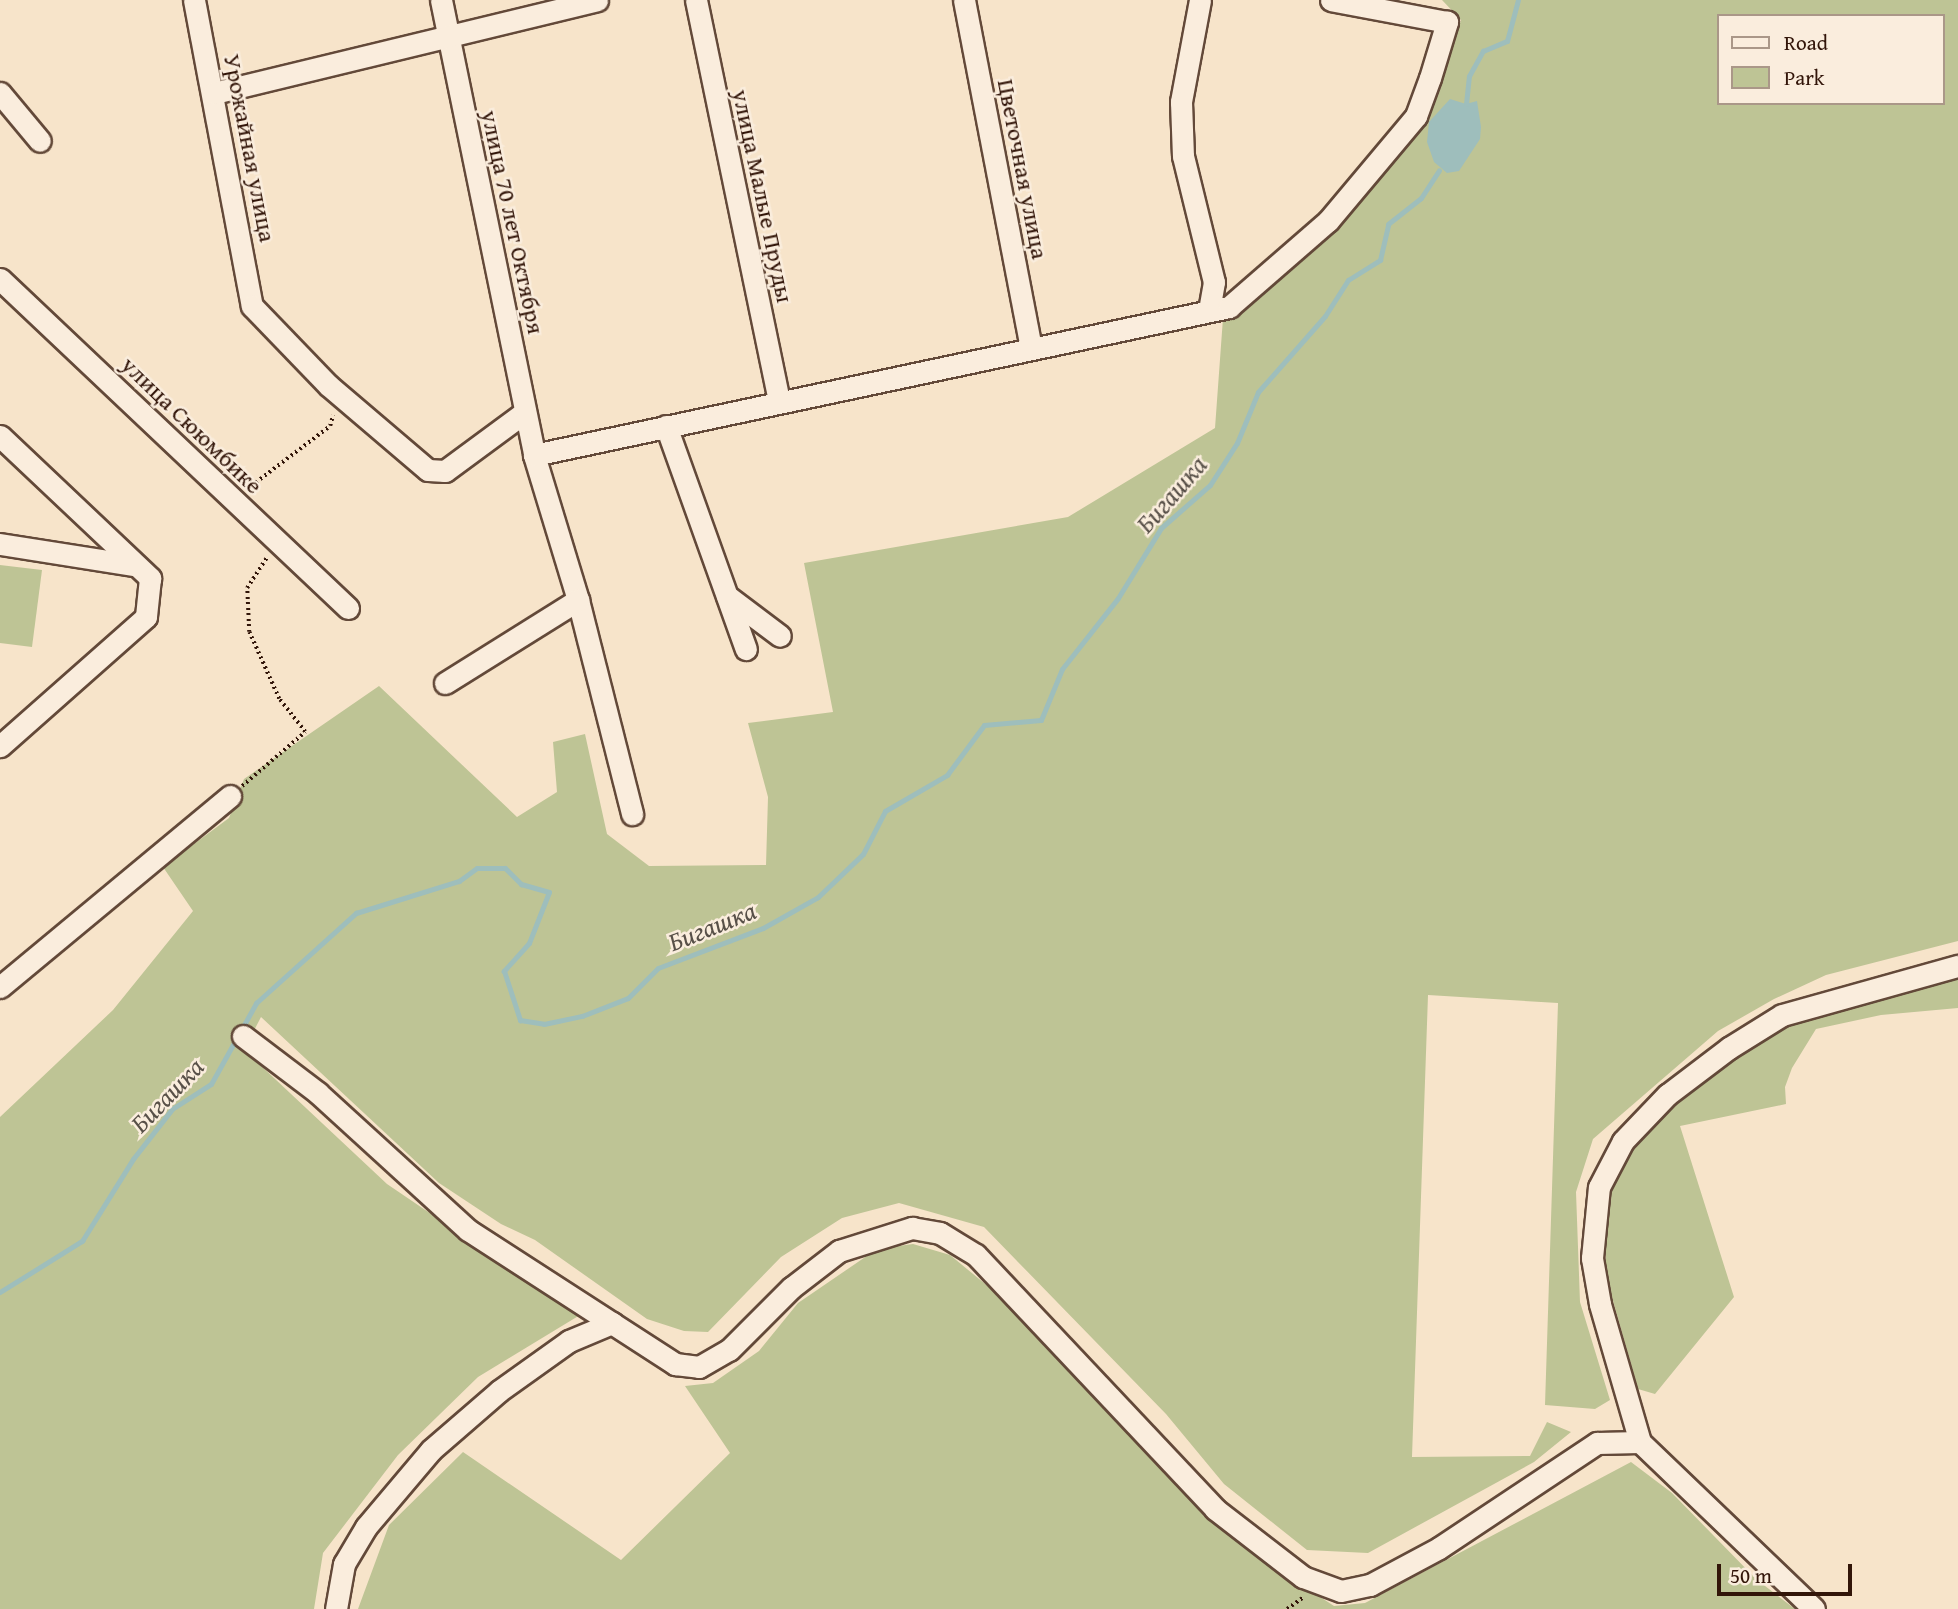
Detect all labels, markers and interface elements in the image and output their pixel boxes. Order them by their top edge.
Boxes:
legend [1716,14,1944,105]
text: Road [1784,27,1828,58]
street label: Урожайная улица [218,52,282,244]
text: Park [1784,62,1825,93]
street label: Цветочная улица [991,77,1055,261]
street label: улица Малые Пруды [726,87,800,305]
street label: улица 70 лет Октября [475,107,551,337]
street label: улица Сююмбике [115,350,269,500]
water label: Бигашка [1129,449,1213,539]
water label: Бигашка [664,894,760,958]
water label: Бигашка [124,1051,210,1139]
scale bar [1720,1550,1855,1594]
text: 50 m [1730,1560,1772,1591]

